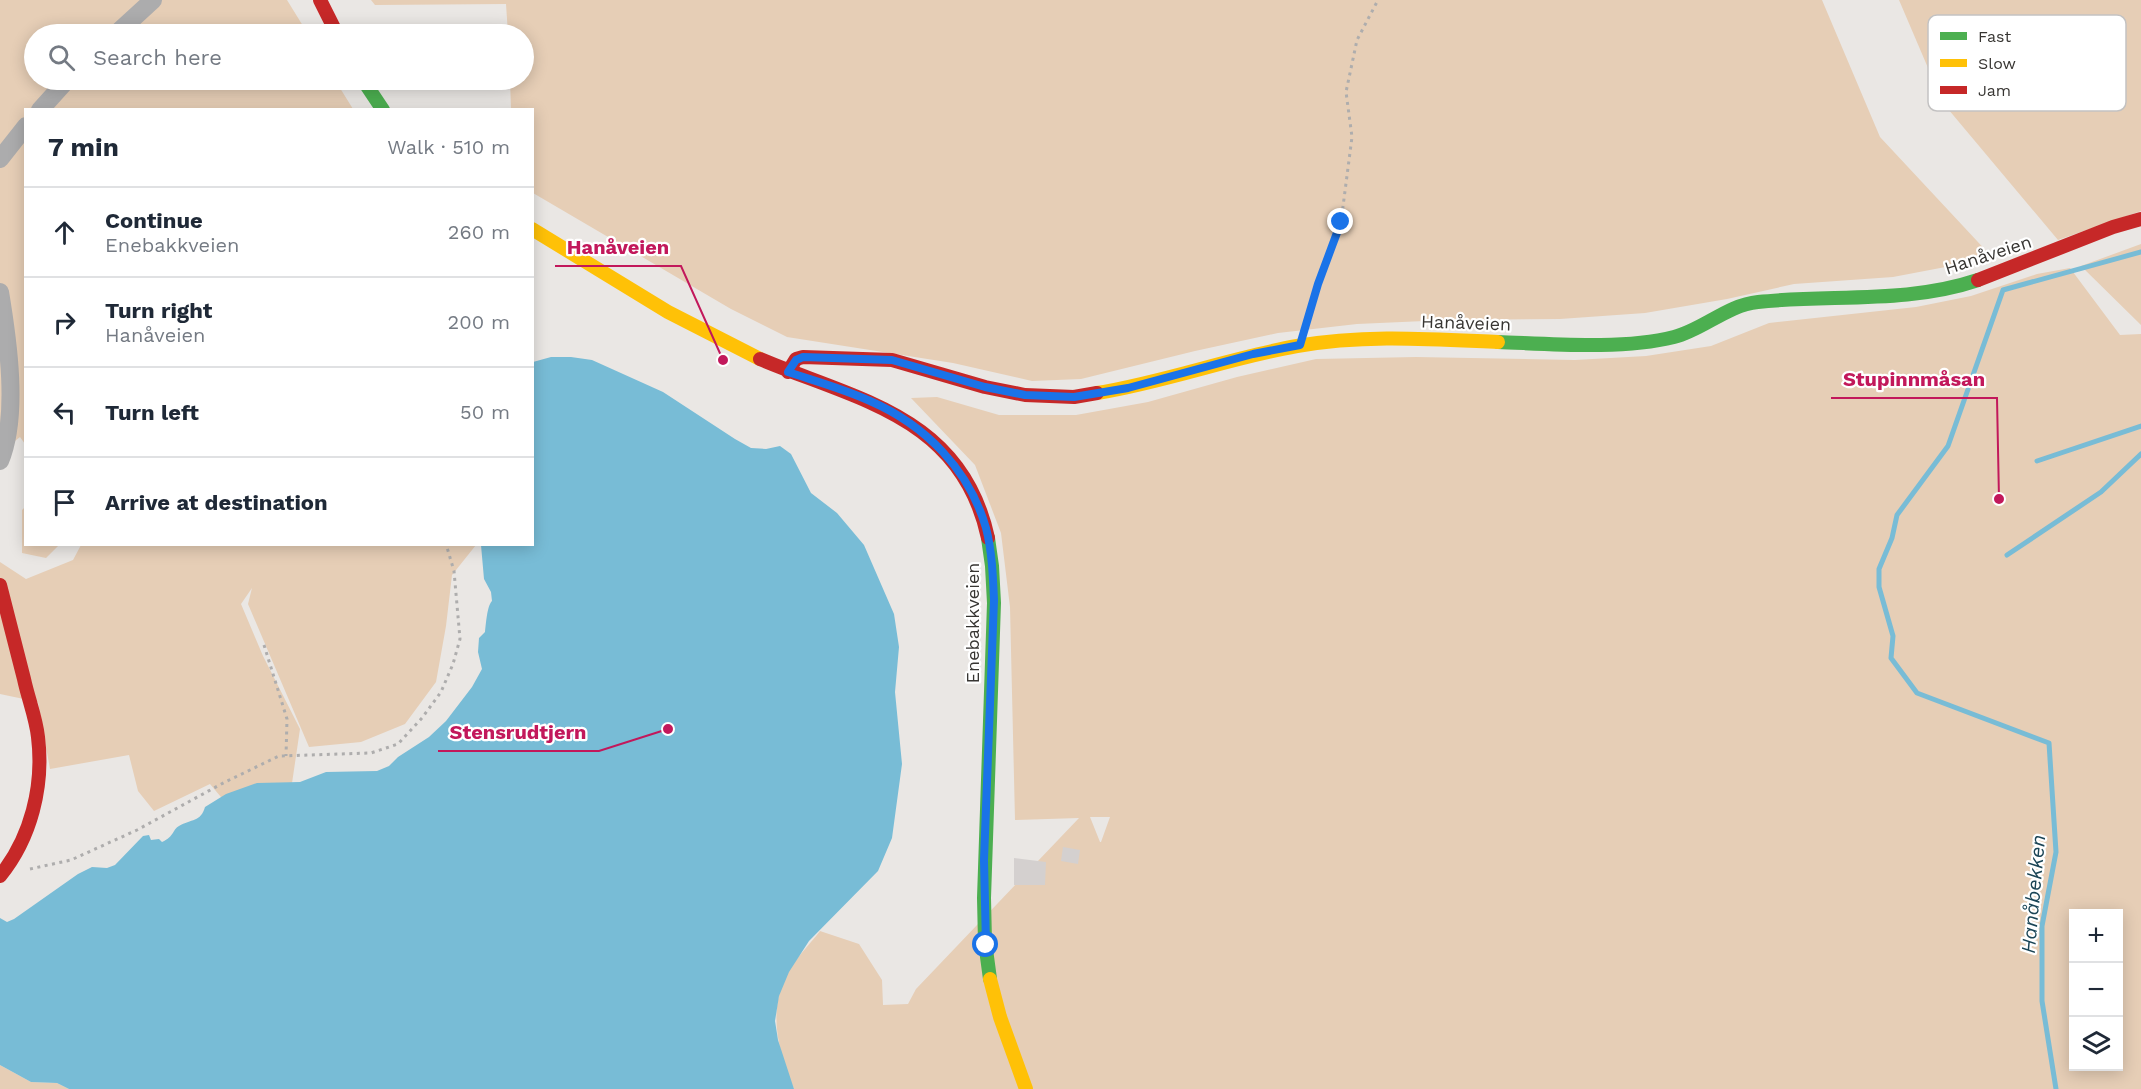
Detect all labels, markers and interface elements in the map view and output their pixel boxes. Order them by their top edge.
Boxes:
legend [1928,15,2126,111]
search box [24,24,534,90]
text: Fast [1978,27,2011,46]
icon: search [45,41,78,74]
text: Search here [93,45,222,70]
text: Slow [1978,54,2016,73]
text: Jam [1978,81,2011,100]
text: 7 min [48,132,119,162]
text: Walk · 510 m [387,135,510,159]
text: Continue [105,208,203,233]
route end [1327,208,1353,234]
icon: ahead [48,216,81,249]
text: 260 m [448,220,510,244]
callout: Hanåveien [555,228,681,266]
street label: Hanåveien [1942,231,2034,278]
text: Enebakkveien [105,233,239,257]
text: Hanåveien [567,235,669,259]
text: Turn right [105,298,212,323]
icon: right [48,306,81,339]
text: 200 m [448,310,510,334]
street label: Hanåveien [1420,310,1512,335]
text: Hanåveien [105,323,205,347]
callout: Stupinnmåsan [1831,360,1997,398]
text: Stupinnmåsan [1843,367,1985,391]
icon: left [48,396,81,429]
text: Turn left [105,400,199,425]
text: 50 m [460,400,510,424]
icon: arrive [48,486,81,519]
text: Arrive at destination [105,490,328,515]
street label: Enebakkveien [962,563,983,683]
callout: Stensrudtjern [438,713,599,751]
text: Stensrudtjern [450,720,586,744]
water label: Hanåbekken [2016,834,2050,954]
map controls [2069,909,2123,1071]
button: + [2069,909,2123,963]
route start [972,931,998,957]
button: − [2069,963,2123,1017]
button: layers [2069,1017,2123,1071]

